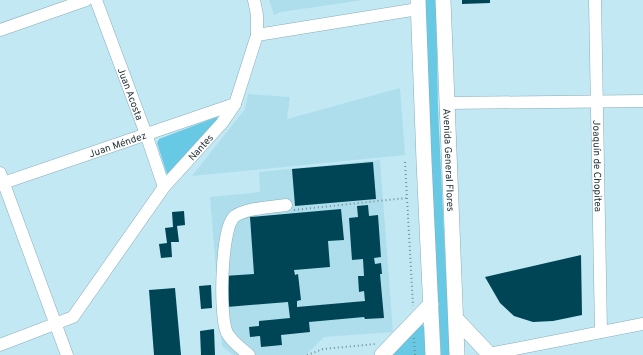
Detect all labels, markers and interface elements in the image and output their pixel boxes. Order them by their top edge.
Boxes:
street label: Juan Acosta [114,66,145,122]
street label: Avenida General Flores [439,108,456,212]
street label: Joaquín de Chopitea [589,120,604,212]
street label: Juan Méndez [87,130,148,161]
street label: Nantes [186,132,217,164]

